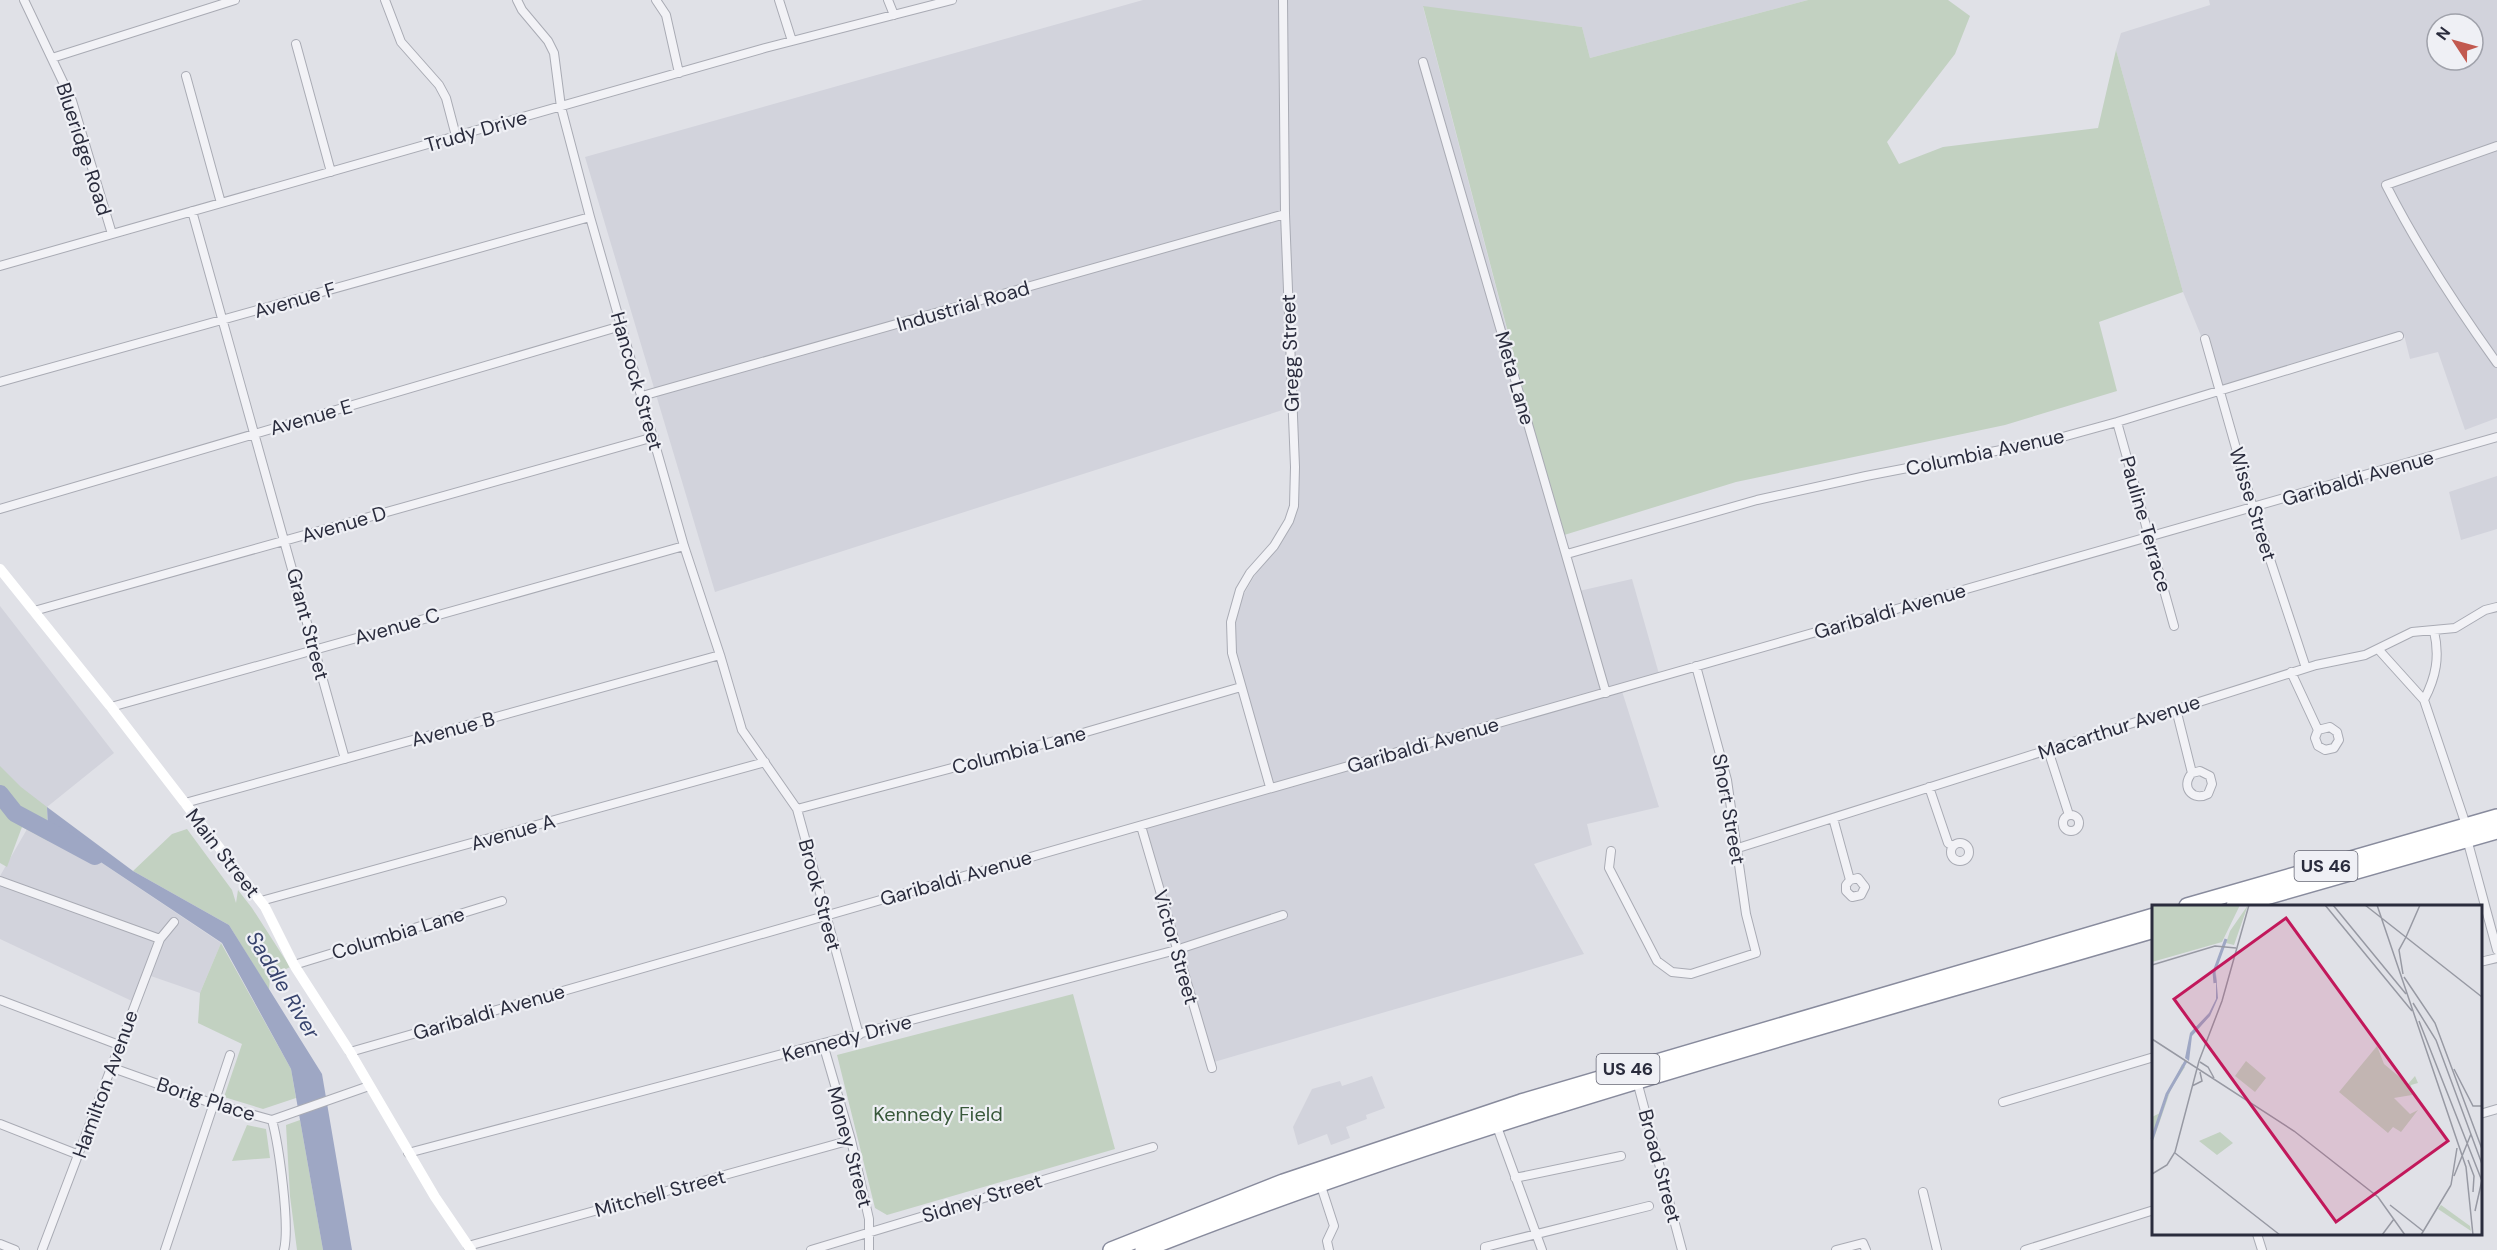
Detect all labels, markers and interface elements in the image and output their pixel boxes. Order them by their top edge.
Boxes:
north arrow [2425,12,2485,72]
text: N [2431,23,2455,44]
street label: Blueridge Road [50,79,118,219]
street label: Trudy Drive [422,104,530,158]
street label: Industrial Road [894,275,1032,337]
street label: Avenue F [251,276,339,324]
street label: Gregg Street [1275,294,1305,412]
street label: Hancock Street [605,309,669,453]
street label: Meta Lane [1489,328,1541,428]
street label: Avenue E [267,393,355,441]
street label: Columbia Avenue [1903,423,2067,481]
street label: Wisse Street [2223,444,2283,564]
street label: Garibaldi Avenue [2279,444,2437,512]
street label: Pauline Terrace [2114,453,2178,595]
street label: Avenue D [299,500,389,548]
street label: Grant Street [281,565,335,683]
street label: Garibaldi Avenue [1811,577,1969,645]
street label: Avenue C [351,601,443,651]
street label: Macarthur Avenue [2035,689,2203,765]
street label: Avenue B [408,705,498,753]
street label: Garibaldi Avenue [1344,711,1502,779]
street label: Columbia Lane [949,720,1089,780]
street label: Short Street [1706,751,1752,867]
street label: Main Street [180,803,266,903]
street label: Avenue A [468,808,558,856]
street label: Brook Street [793,836,847,954]
street label: Garibaldi Avenue [877,844,1035,912]
road number: US 46 [2294,851,2358,881]
street label: Victor Street [1147,887,1205,1008]
street label: Columbia Lane [328,900,468,966]
inset map [2152,905,2482,1235]
water label: Saddle River [240,926,327,1045]
street label: Garibaldi Avenue [410,978,568,1046]
street label: Hamilton Avenue [66,1006,144,1162]
street label: Kennedy Drive [779,1008,915,1068]
road number: US 46 [1596,1054,1660,1084]
street label: Borig Place [153,1071,259,1127]
street label: Money Street [821,1084,879,1211]
park label: Kennedy Field [873,1101,1003,1127]
street label: Broad Street [1632,1106,1688,1226]
street label: Mitchell Street [592,1163,728,1223]
street label: Sidney Street [919,1167,1045,1229]

